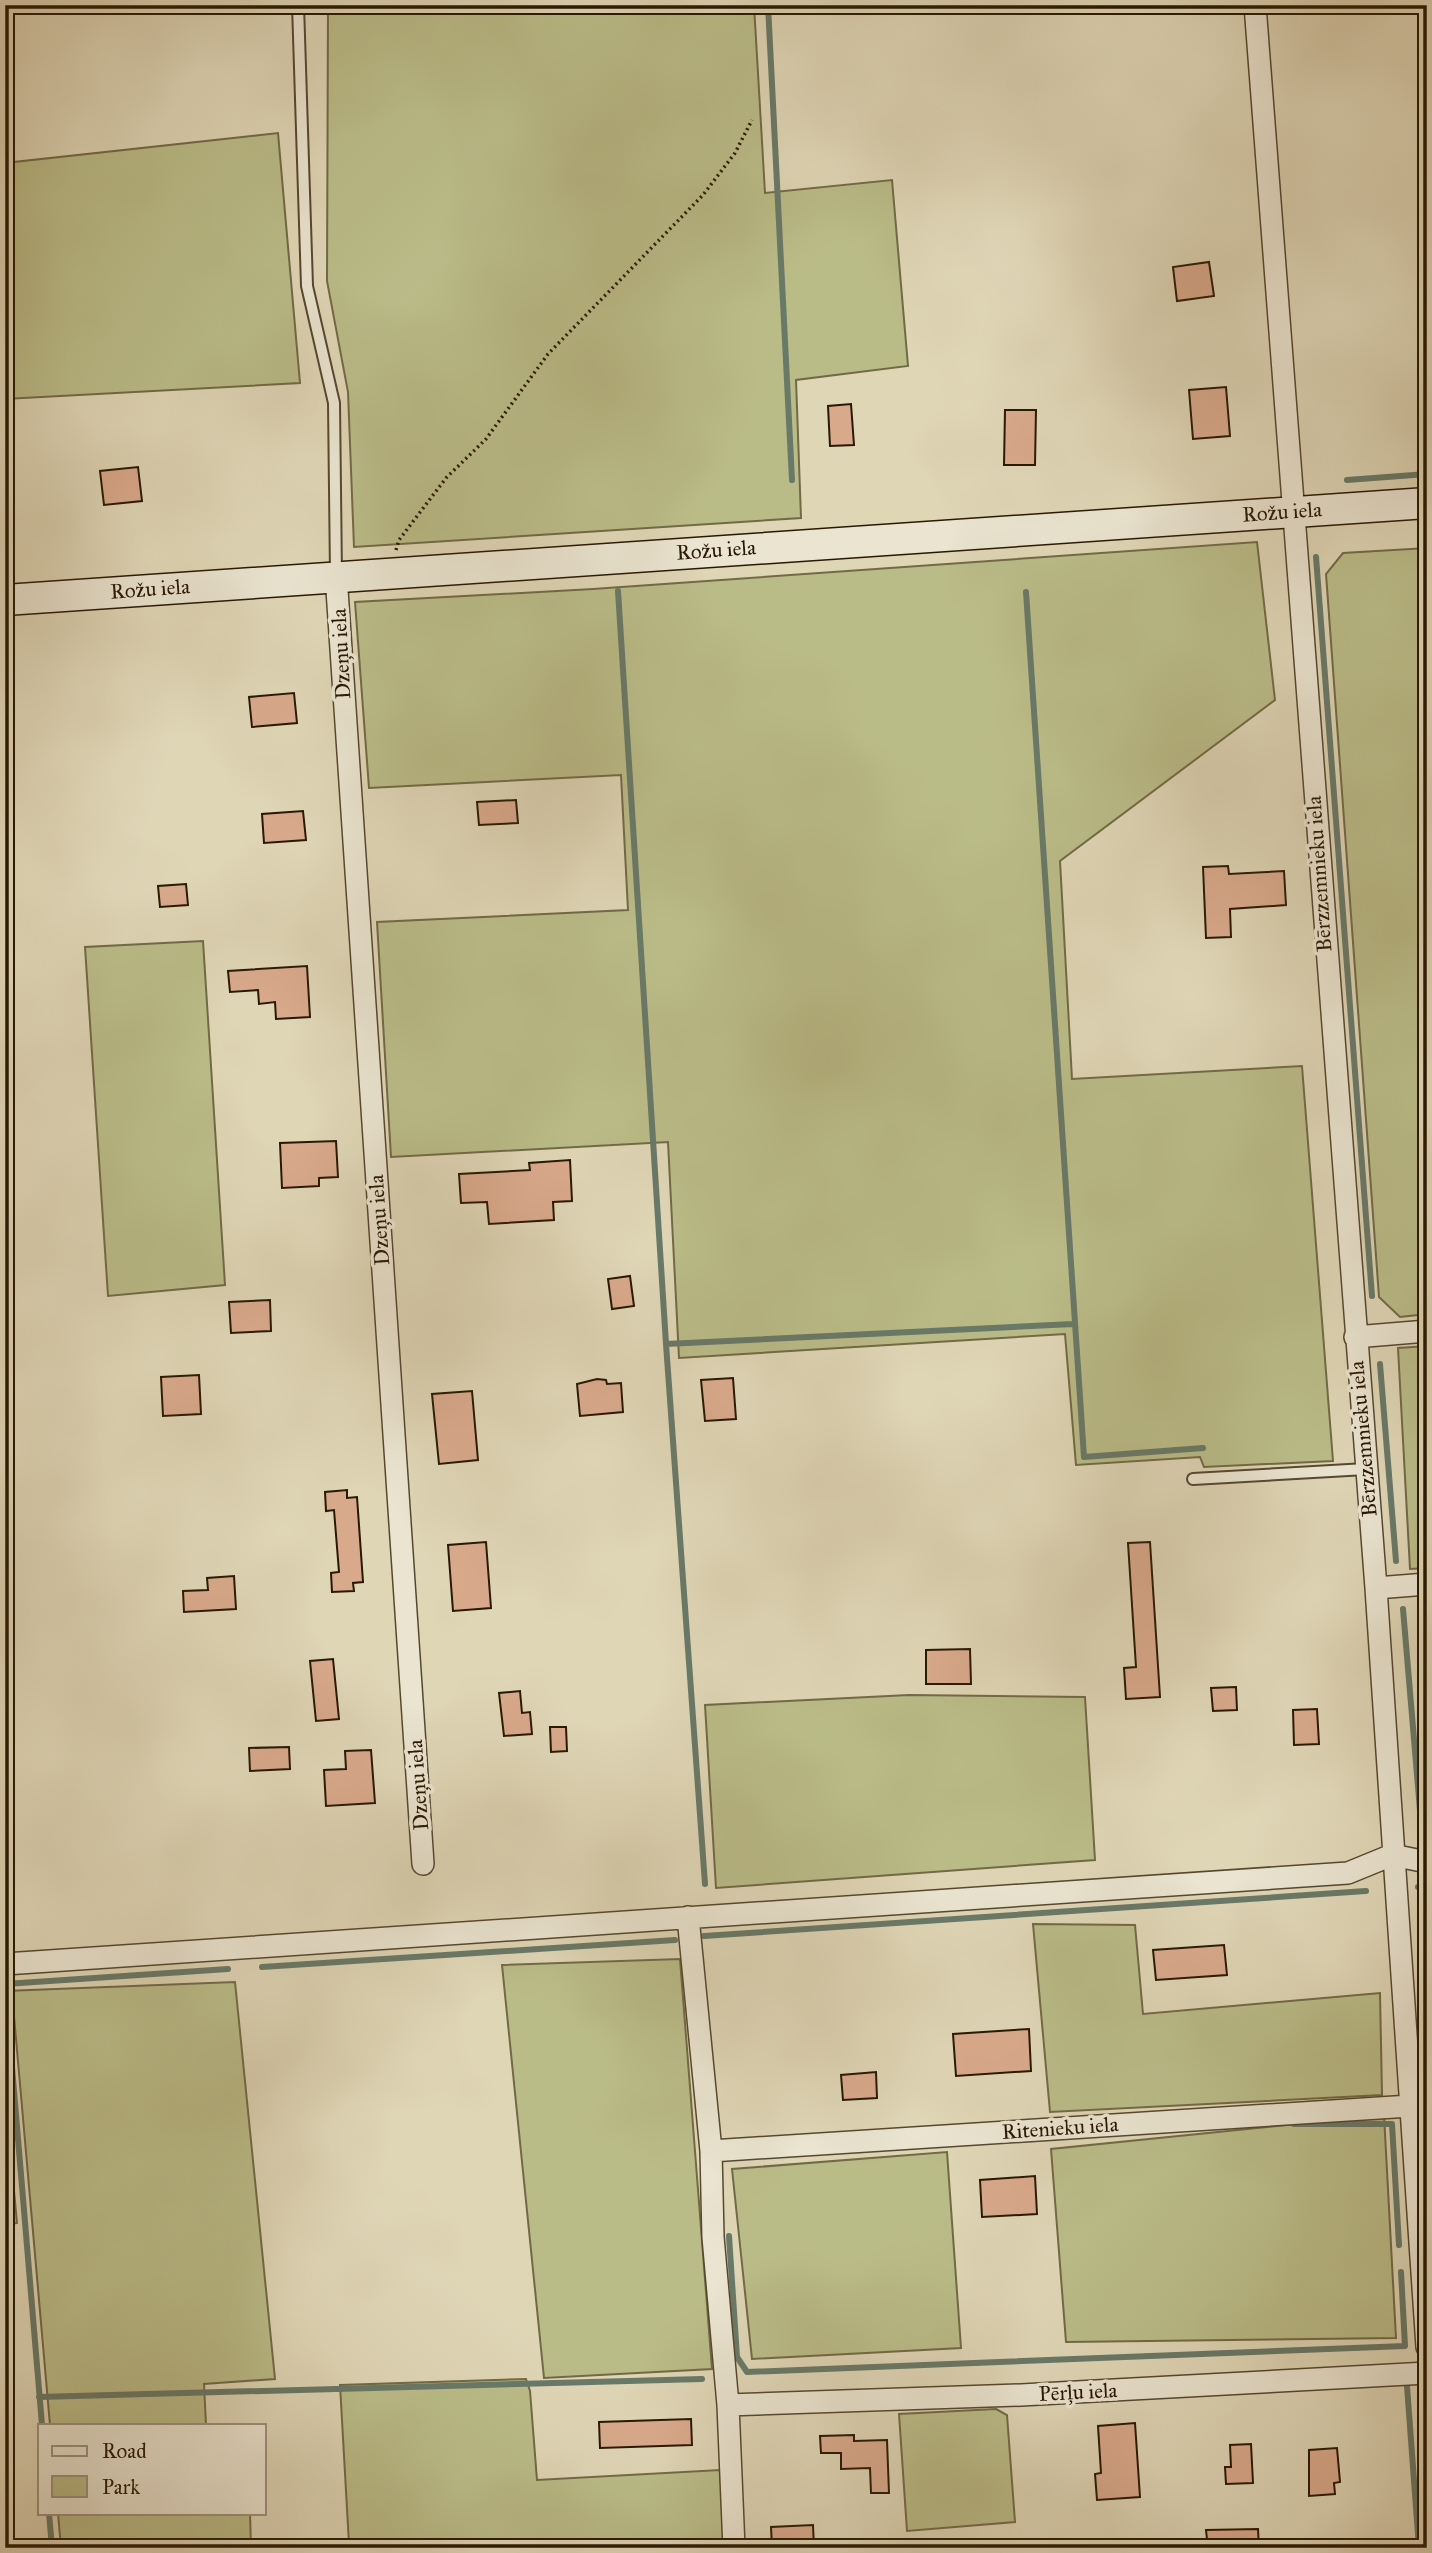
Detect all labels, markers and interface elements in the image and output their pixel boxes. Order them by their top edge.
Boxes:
street label: Rožu iela [1241,496,1323,528]
street label: Rožu iela [675,534,757,566]
street label: Rožu iela [109,573,191,605]
street label: Dzeņu iela [326,608,356,700]
street label: Bērzzemnieku iela [1301,795,1337,953]
street label: Dzeņu iela [363,1174,395,1266]
street label: Bērzzemnieku iela [1343,1360,1383,1518]
street label: Dzeņu iela [402,1739,434,1831]
street label: Ritenieku iela [1001,2111,1119,2145]
street label: Pērļu iela [1038,2377,1118,2407]
legend [38,2424,266,2514]
text: Road [102,2438,147,2464]
text: Park [102,2474,140,2500]

